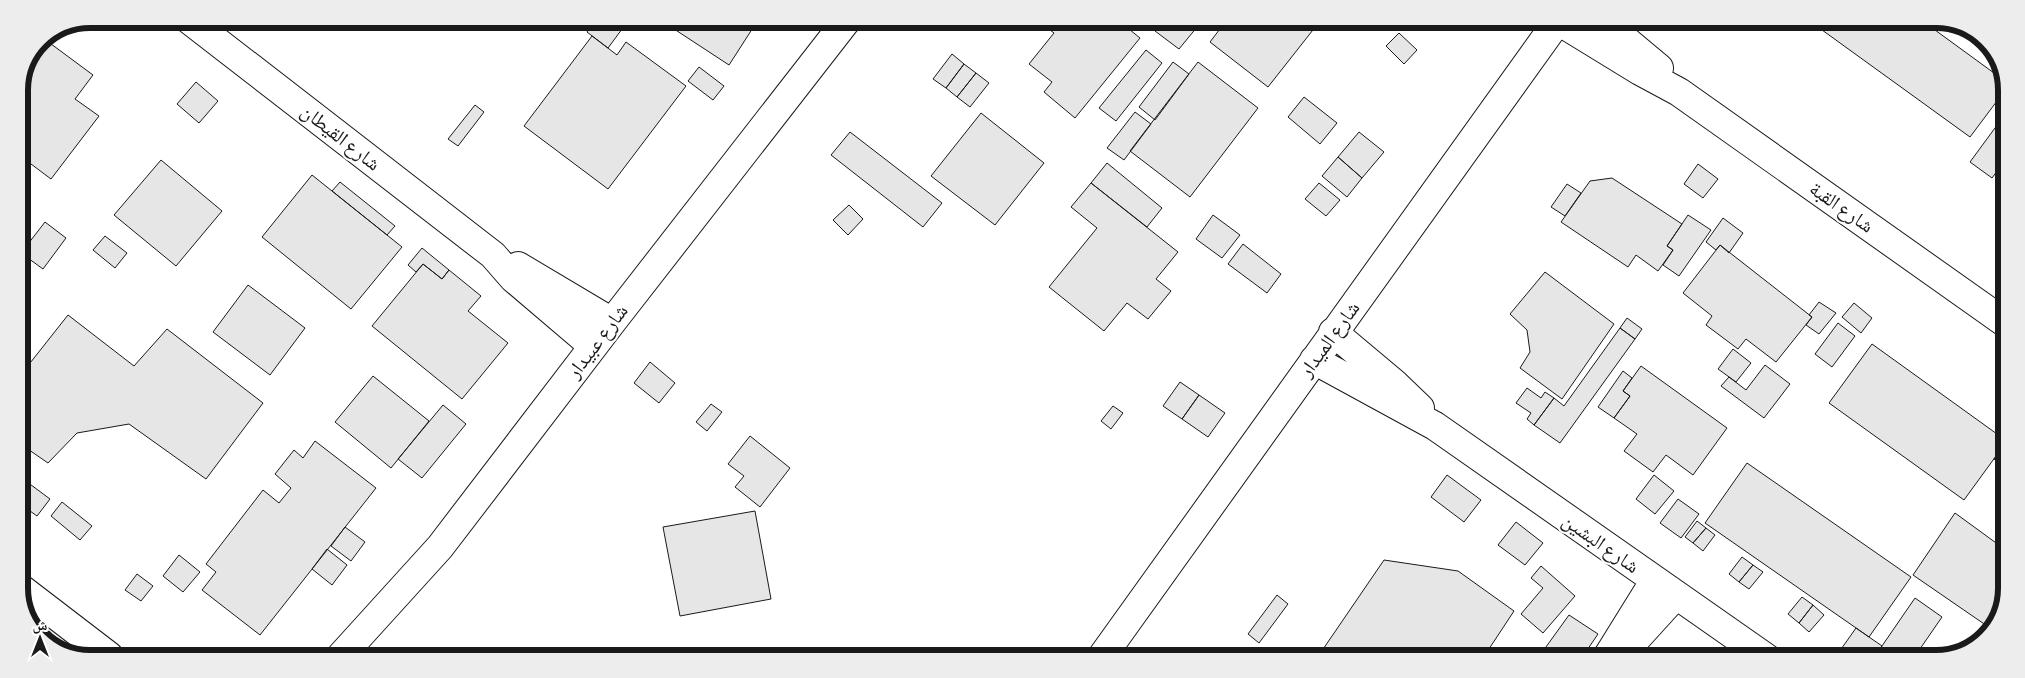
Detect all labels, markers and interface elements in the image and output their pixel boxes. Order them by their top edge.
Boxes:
street label: شارع القيطان [296,101,384,176]
street label: شارع القبة [1805,179,1877,239]
street label: شارع الميدار [1295,298,1365,383]
street label: شارع عبيدار [563,301,633,384]
street label: شارع البشين [1557,510,1642,579]
north arrow [15,613,65,663]
text: ش [33,619,48,634]

